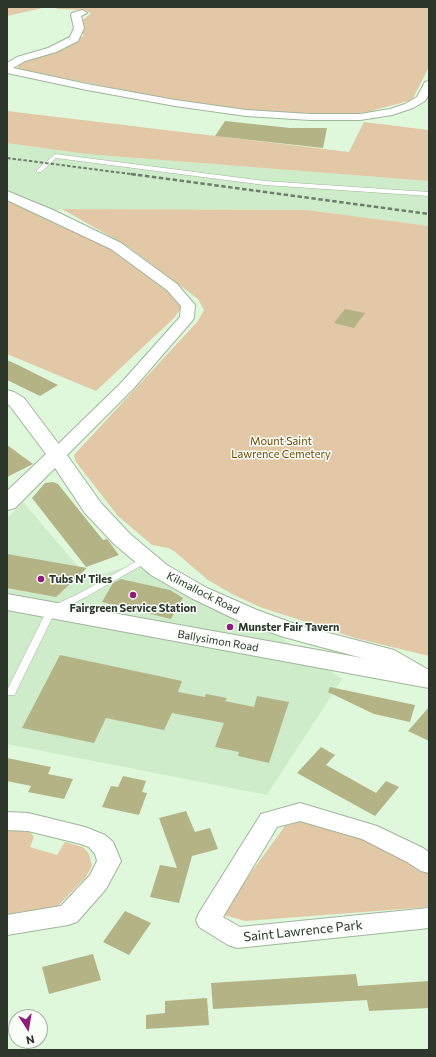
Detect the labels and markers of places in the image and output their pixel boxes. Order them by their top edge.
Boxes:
place label: Tubs N' Tiles [49,572,112,586]
marker: Tubs N' Tiles [36,574,46,584]
marker: Fairgreen Service Station [128,590,138,600]
place label: Fairgreen Service Station [70,601,196,615]
place label: Munster Fair Tavern [238,620,339,634]
marker: Munster Fair Tavern [225,622,235,632]

